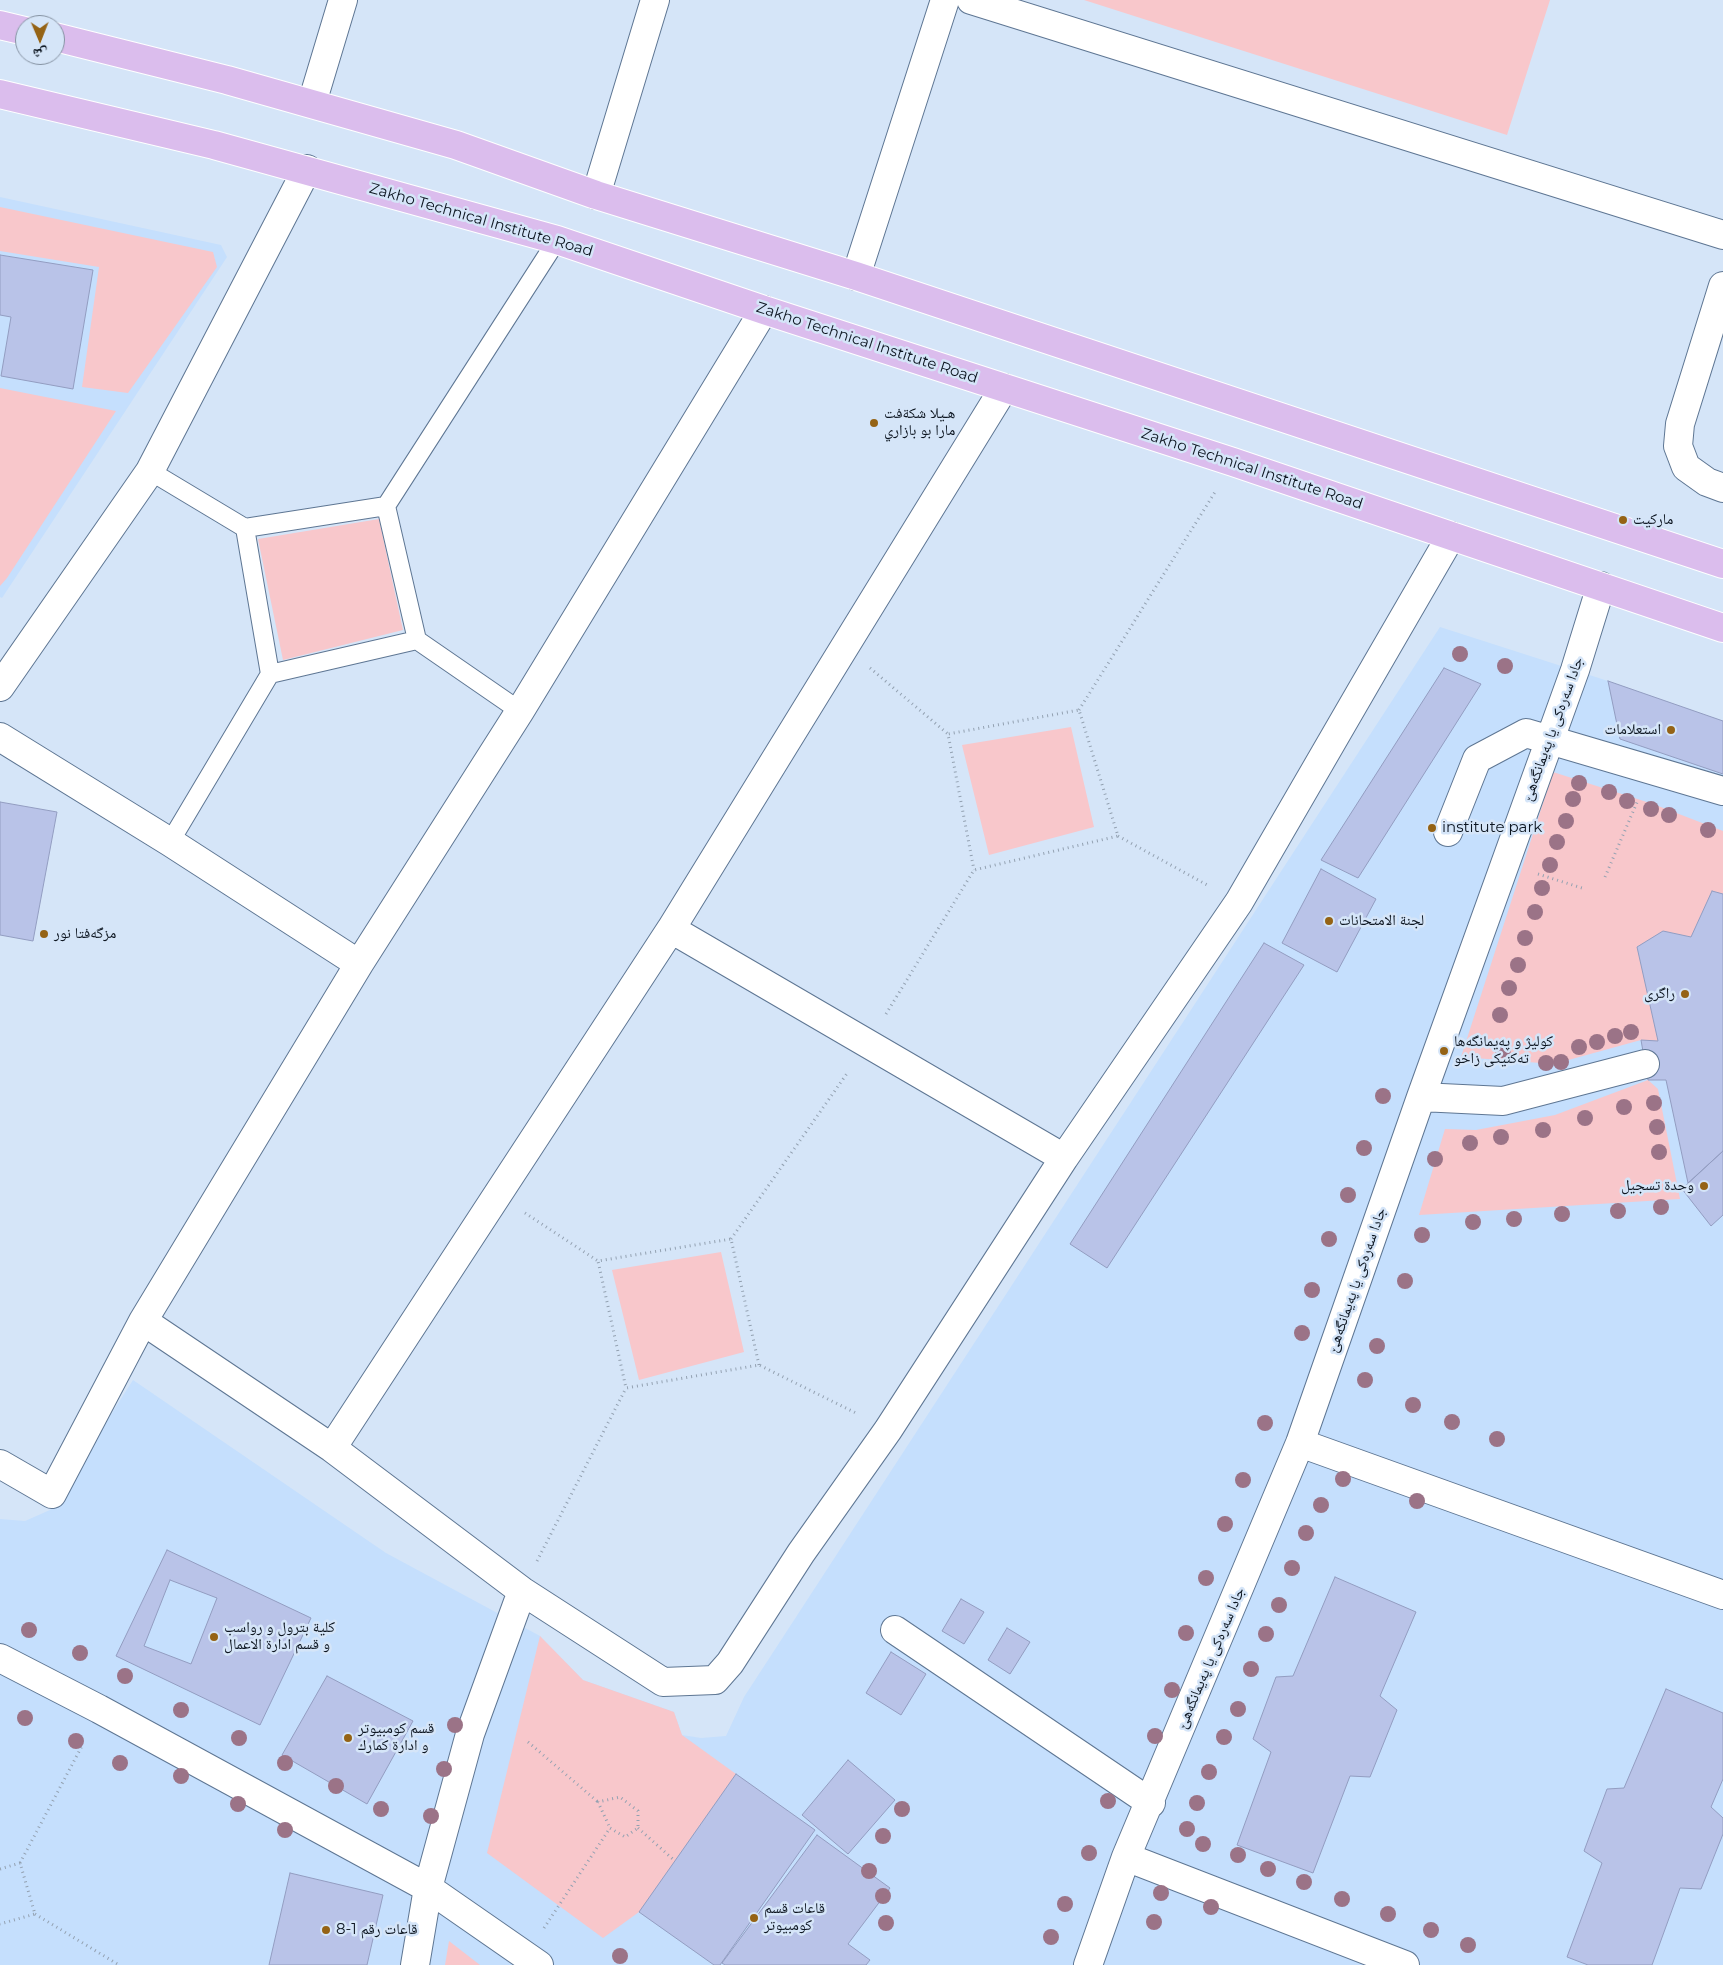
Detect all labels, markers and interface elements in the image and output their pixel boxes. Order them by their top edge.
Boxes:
north arrow [15,15,65,65]
text: ش [33,45,48,63]
street label: Zakho Technical Institute Road [367,179,595,261]
street label: Zakho Technical Institute Road [754,299,980,387]
place label: هـيلا شكةفت مارا بو بازاري [884,405,955,440]
marker: هـيلا شكةفت مارا بو بازاري [868,417,880,429]
street label: Zakho Technical Institute Road [1139,425,1365,513]
place label: ماركيت [1633,511,1673,529]
marker: ماركيت [1617,514,1629,526]
street label: جادا سه‌ره‌كى يا په‌يمانگه‌هێ [1519,655,1587,803]
place label: استعلامات [1605,721,1661,739]
marker: استعلامات [1665,724,1677,736]
place label: institute park [1442,819,1542,837]
marker: institute park [1426,822,1438,834]
place label: لجنة الامتحانات [1339,912,1424,930]
marker: لجنة الامتحانات [1323,915,1335,927]
place label: مزگەفتا نور [54,925,116,943]
marker: مزگەفتا نور [38,928,50,940]
place label: راگری [1644,985,1675,1003]
marker: راگری [1679,988,1691,1000]
place label: كوليژ و په‌يمانگه‌ها ته‌كنيكى زاخو [1454,1033,1553,1068]
marker: كوليژ و په‌يمانگه‌ها ته‌كنيكى زاخو [1438,1045,1450,1057]
place label: وحدة تسجيل [1621,1177,1694,1195]
marker: وحدة تسجيل [1698,1180,1710,1192]
street label: جادا سه‌ره‌كى يا په‌يمانگه‌هێ [1324,1205,1390,1355]
street label: جادا سه‌ره‌كى يا په‌يمانگه‌هێ [1173,1585,1249,1731]
place label: كلية بترول و رواسب و قسم ادارة الاعمال [224,1619,335,1654]
marker: كلية بترول و رواسب و قسم ادارة الاعمال [208,1631,220,1643]
place label: قسم کومبیوتر و ادارة كمارك [358,1720,434,1755]
marker: قسم کومبیوتر و ادارة كمارك [342,1732,354,1744]
place label: قاعات قسم کومبیوتر [764,1900,825,1935]
marker: قاعات قسم کومبیوتر [748,1912,760,1924]
place label: قاعات رقم 1-8 [336,1921,418,1939]
marker: قاعات رقم 1-8 [320,1924,332,1936]

